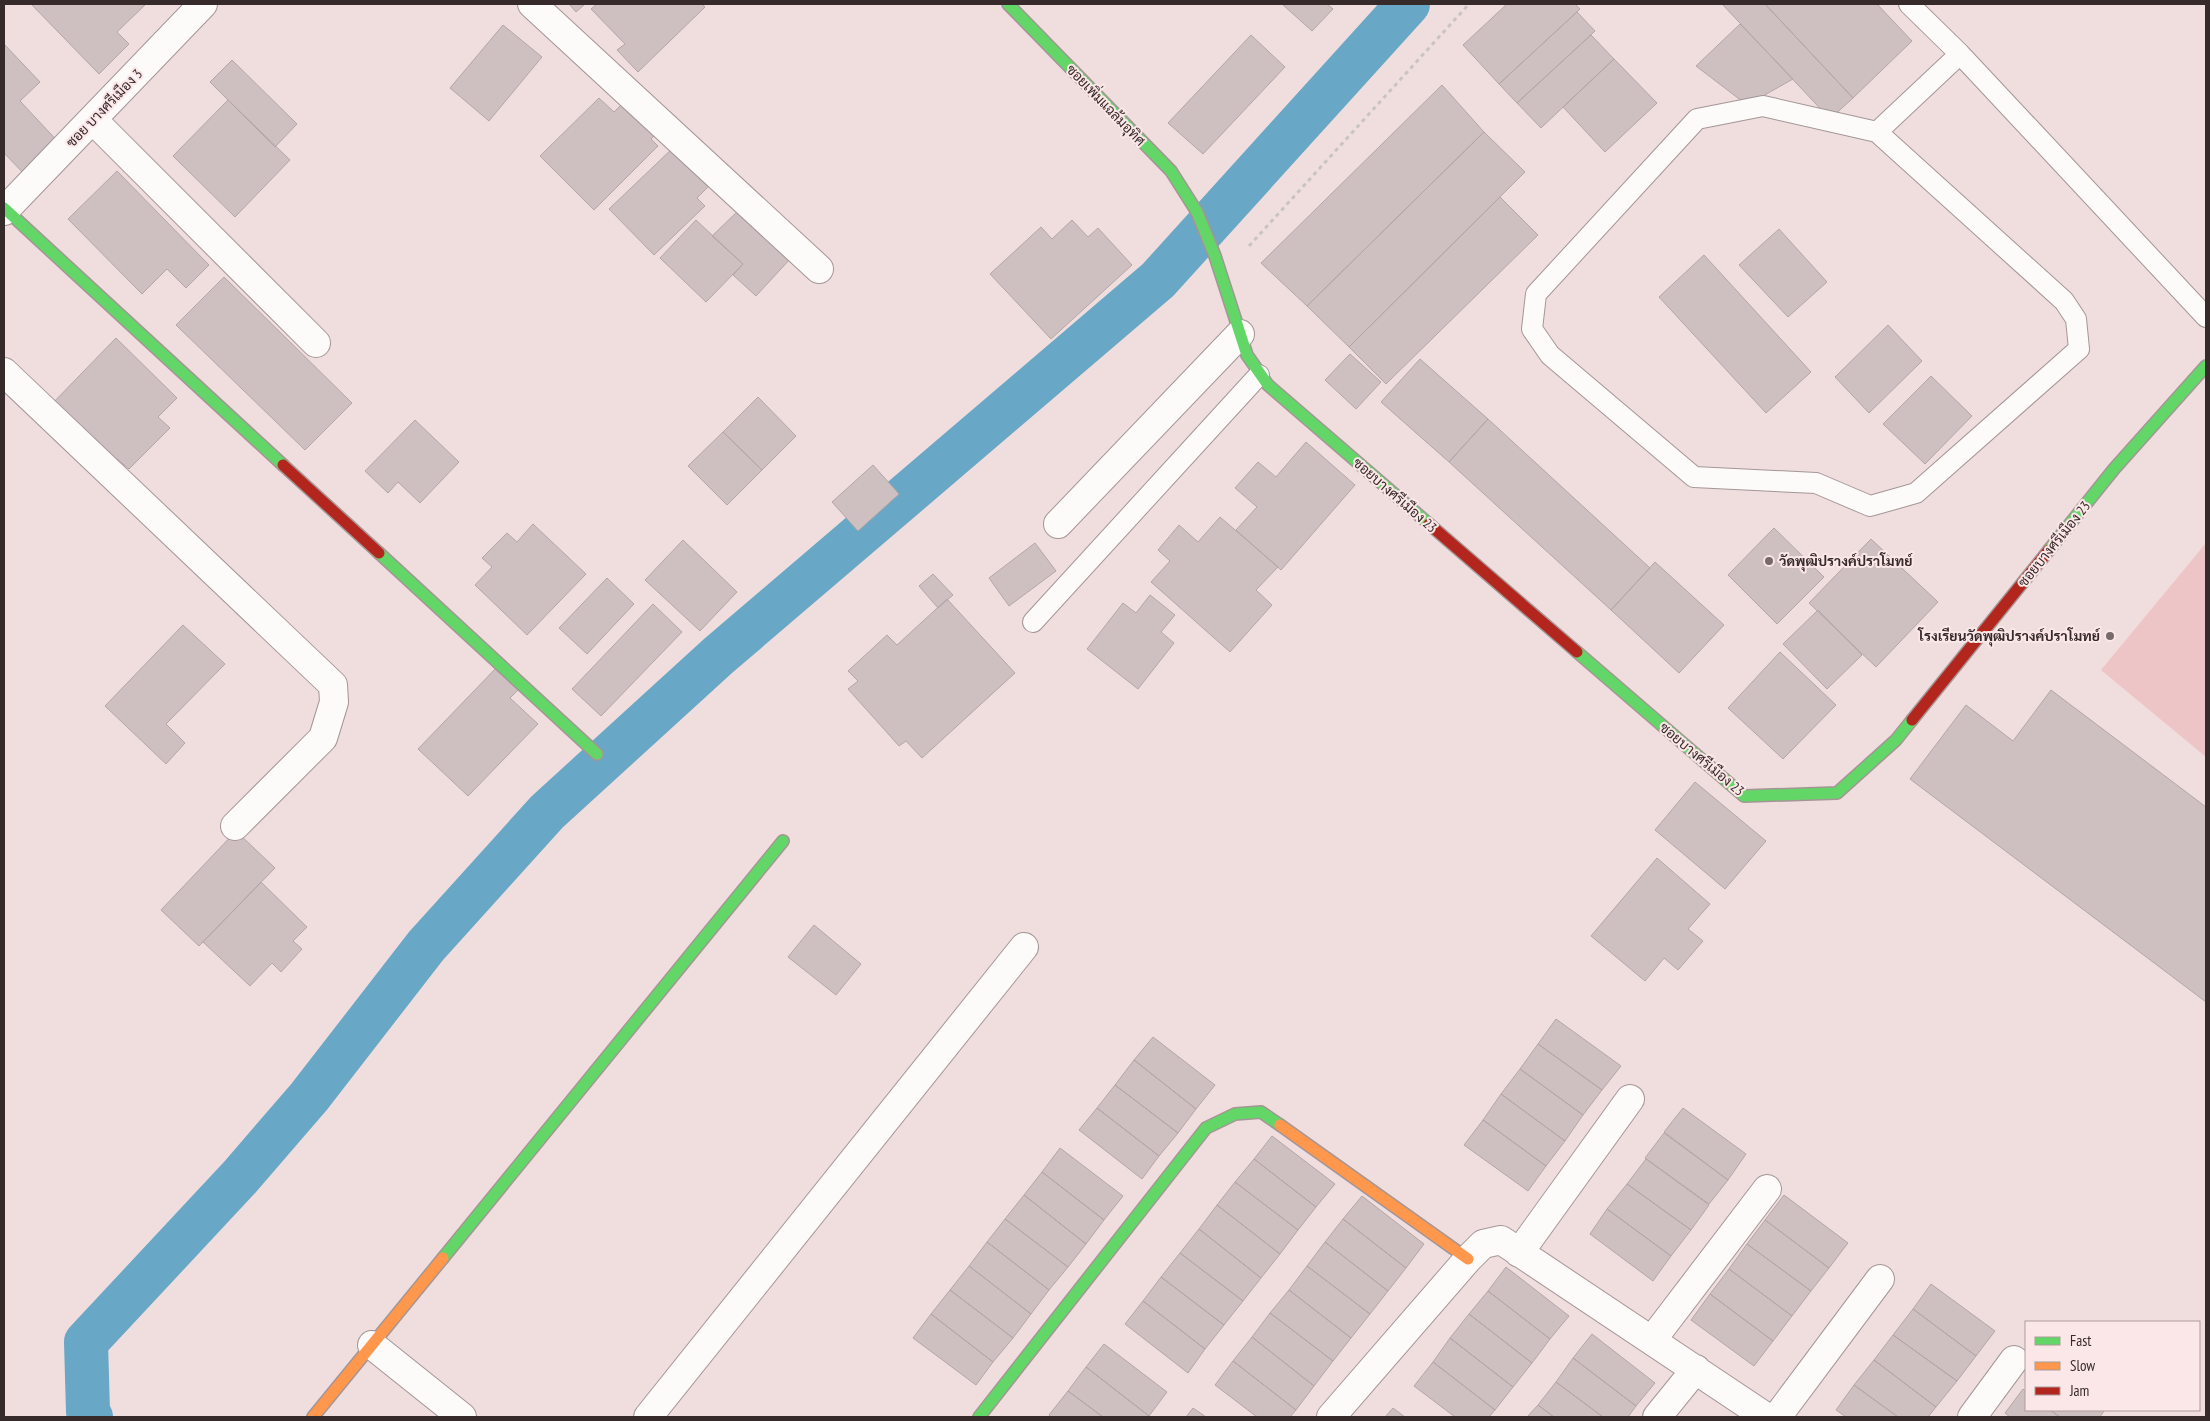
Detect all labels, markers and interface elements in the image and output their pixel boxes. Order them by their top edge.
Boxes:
street label: ซอยเพิ่มแฉล้มอุทิศ [1062,59,1151,150]
street label: ซอย บางศรีเมือง 3 [62,65,146,151]
street label: ซอยบางศรีเมือง 23 [1349,454,1441,536]
street label: ซอยบางศรีเมือง 23 [2014,497,2094,591]
place label: วัดพุฒิปรางค์ปราโมทย์ [1779,552,1913,572]
marker: วัดพุฒิปรางค์ปราโมทย์ [1763,555,1775,567]
place label: โรงเรียนวัดพุฒิปรางค์ปราโมทย์ [1917,627,2101,647]
marker: โรงเรียนวัดพุฒิปรางค์ปราโมทย์ [2104,630,2116,642]
street label: ซอยบางศรีเมือง 23 [1656,718,1748,800]
legend [2025,1321,2200,1411]
text: Fast [2070,1331,2091,1350]
text: Slow [2070,1356,2095,1375]
text: Jam [2069,1381,2089,1400]

